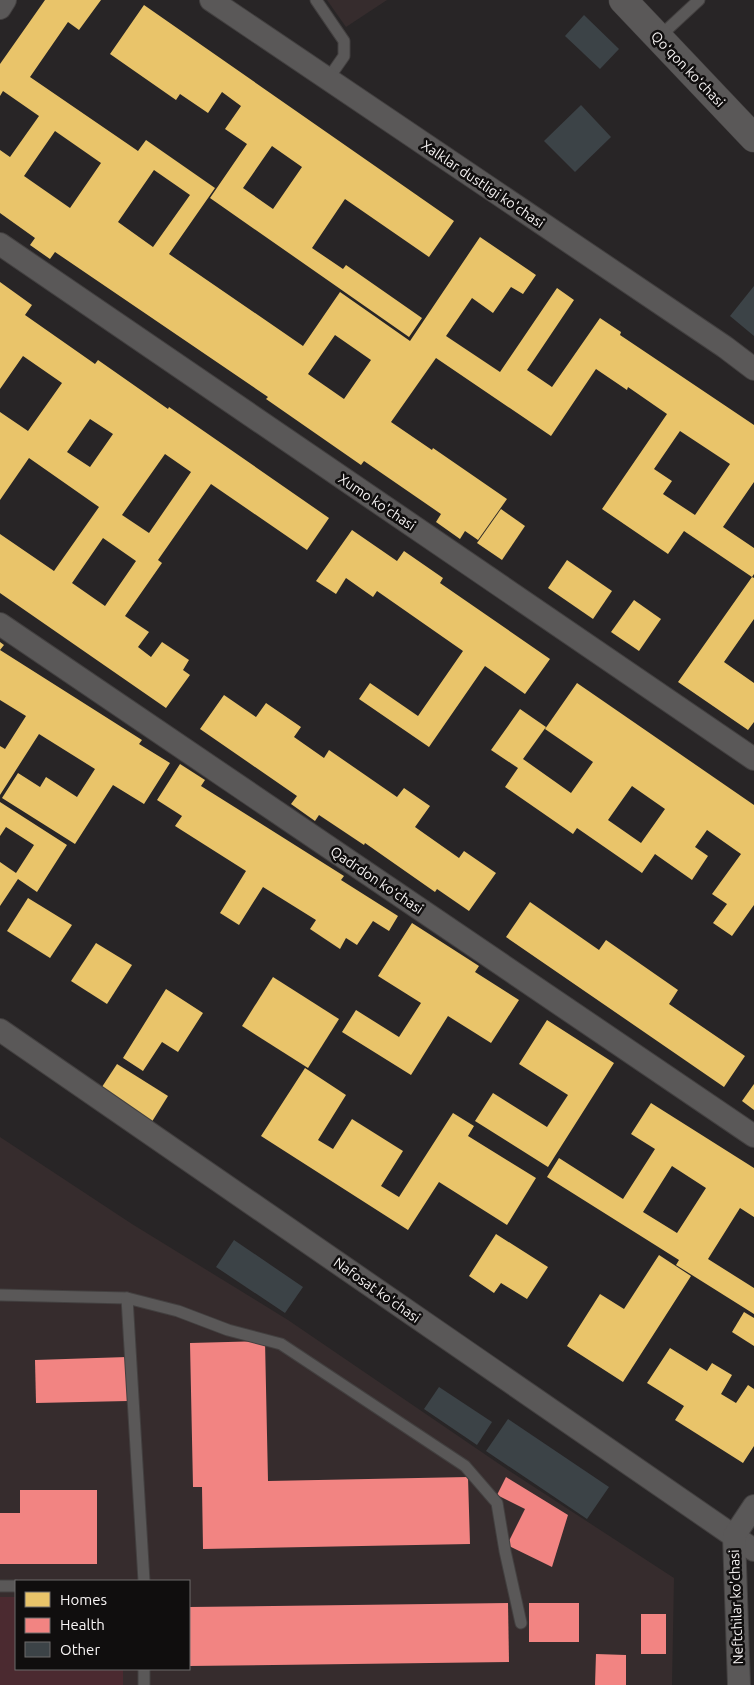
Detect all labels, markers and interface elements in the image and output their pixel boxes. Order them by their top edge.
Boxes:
street label: Qoʻqon koʻchasi [648,28,728,110]
street label: Xalklar dustligi ko'chasi [419,137,547,231]
street label: Xumo ko'chasi [336,470,418,534]
street label: Qadrdon koʻchasi [328,843,426,917]
street label: Nafosat ko'chasi [331,1254,423,1326]
street label: Neftchilar ko'chasi [726,1549,746,1665]
legend [15,1580,190,1670]
text: Homes [60,1591,107,1608]
text: Health [60,1616,105,1633]
text: Other [60,1641,100,1658]

